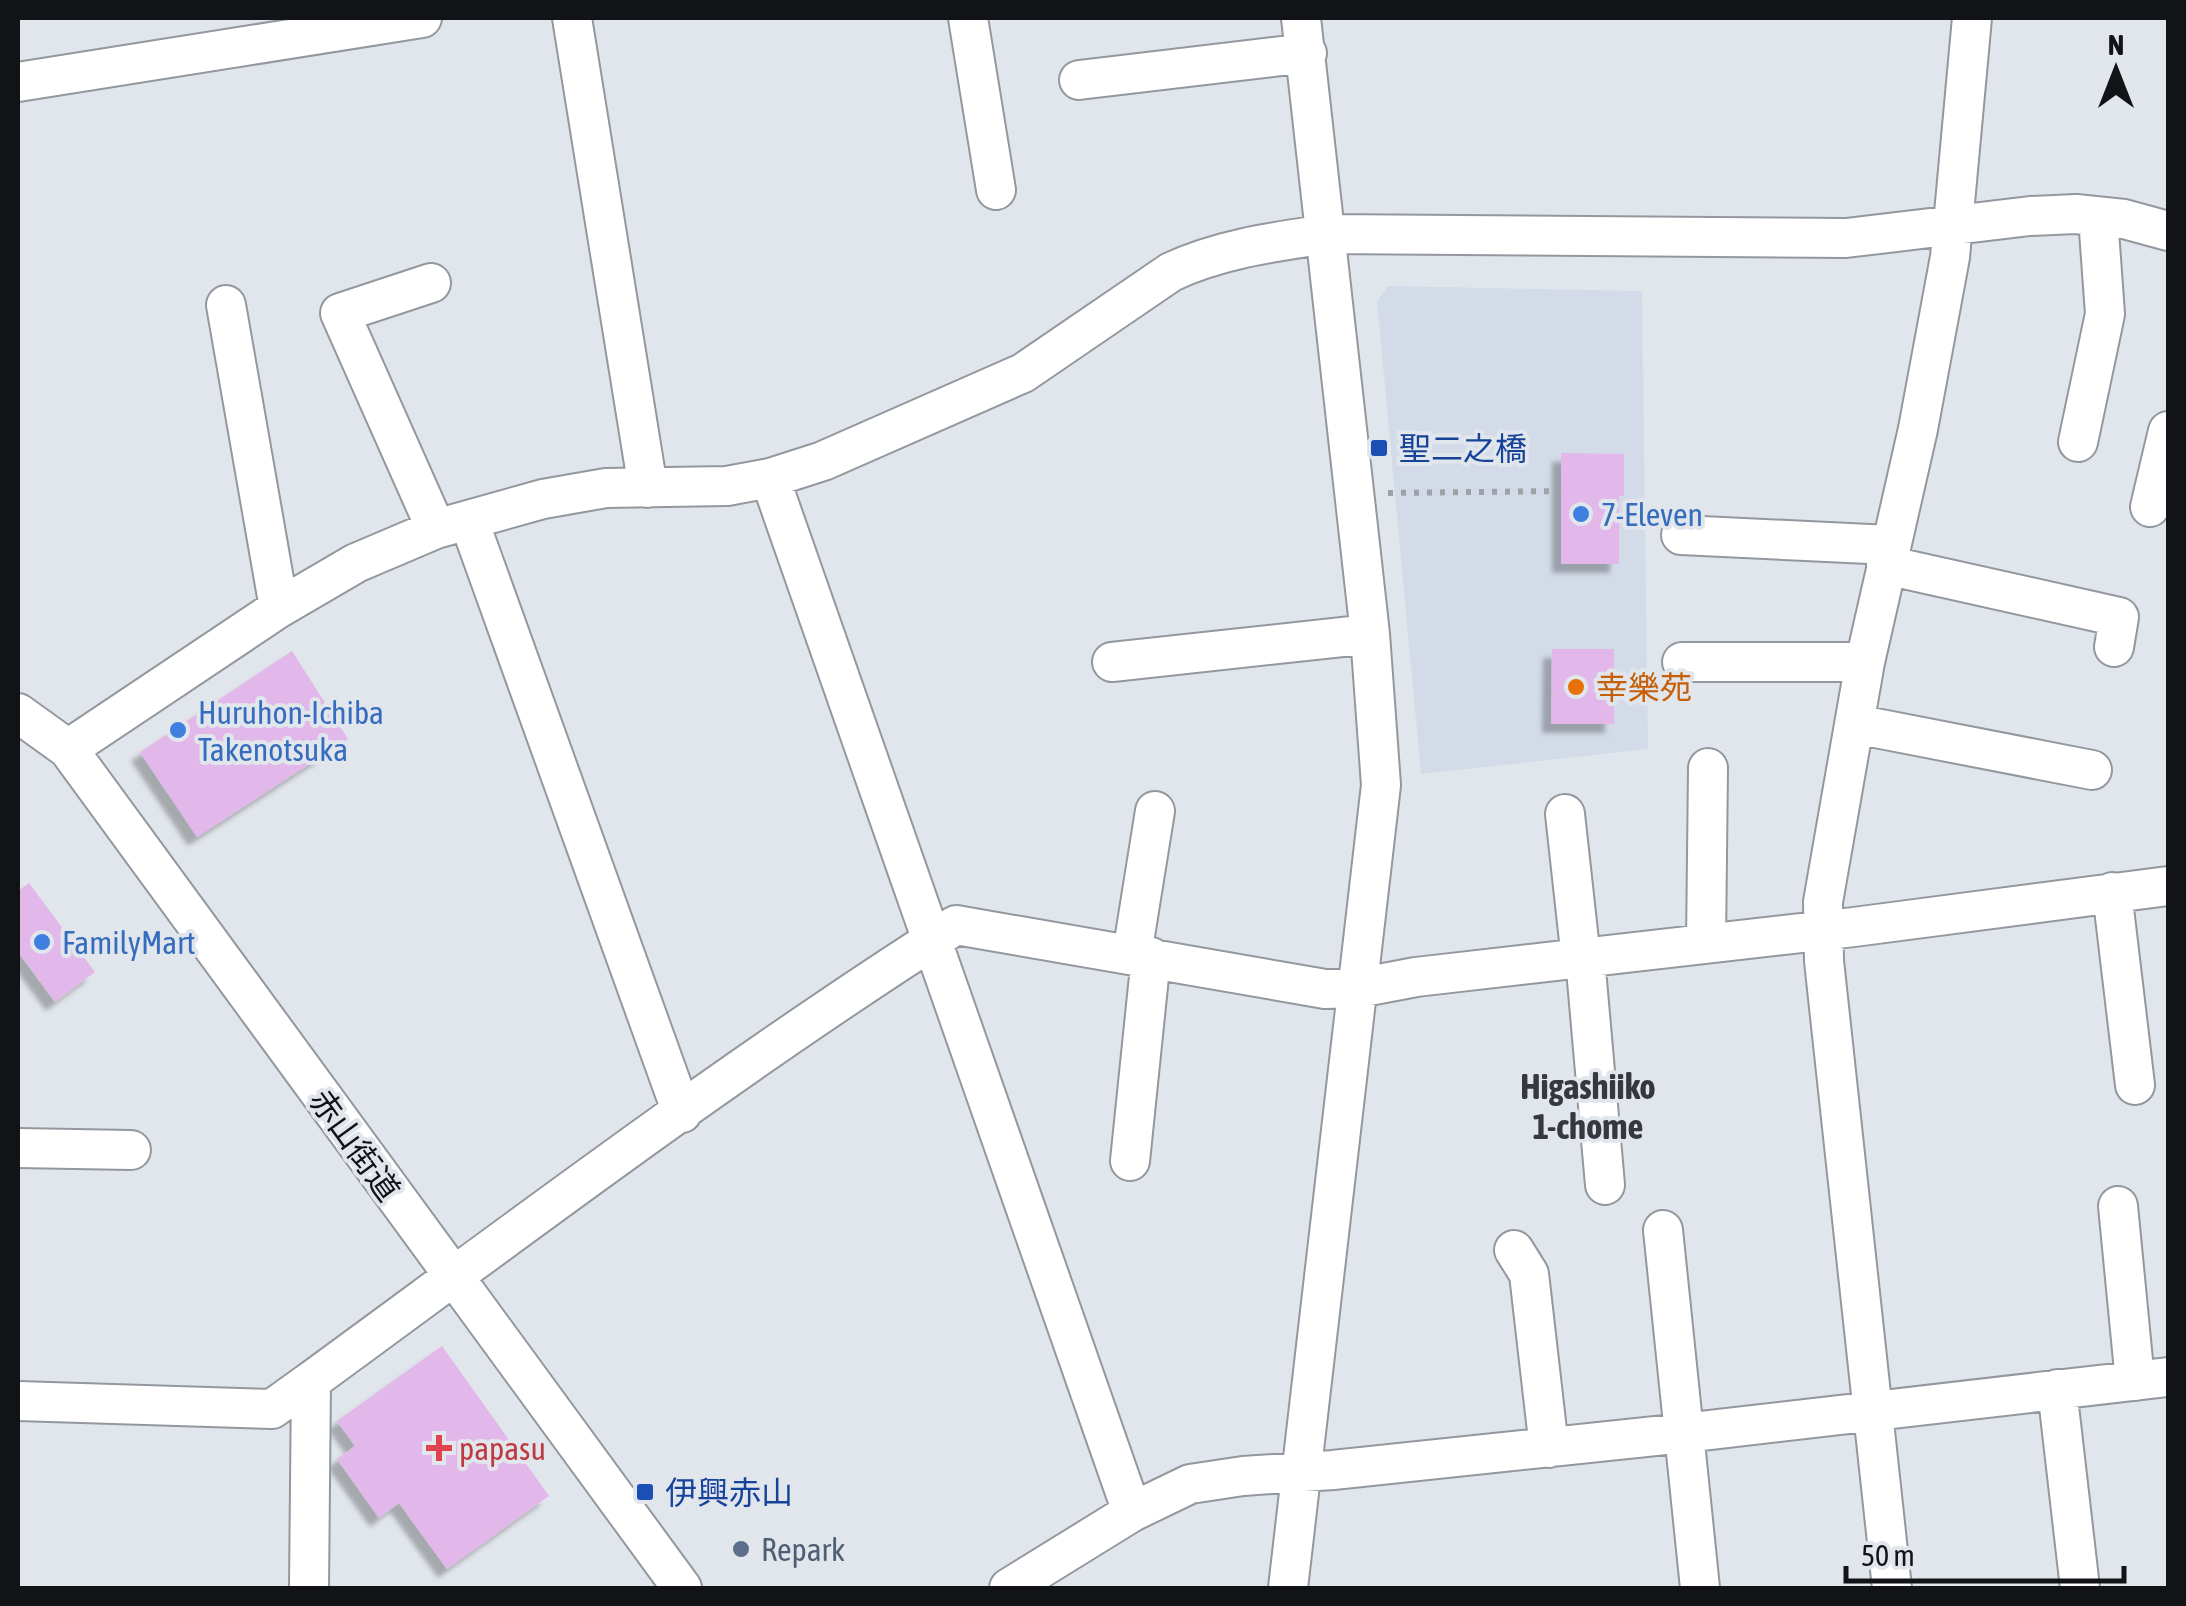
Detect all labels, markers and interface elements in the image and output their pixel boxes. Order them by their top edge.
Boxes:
north arrow [2066,20,2166,120]
text: N [2108,29,2124,61]
place label: 聖二之橋 [1399,430,1527,467]
marker: 聖二之橋 [1368,437,1390,459]
place label: 7-Eleven [1601,496,1703,533]
marker: 7-Eleven [1570,503,1592,525]
place label: 幸樂苑 [1596,669,1692,706]
marker: 幸樂苑 [1565,676,1587,698]
place label: Huruhon-Ichiba Takenotsuka [198,694,384,768]
marker: Huruhon-Ichiba Takenotsuka [167,719,189,741]
place label: FamilyMart [62,924,196,961]
marker: FamilyMart [31,931,53,953]
district label: Higashiiko 1-chome [1520,1066,1656,1146]
street label: 赤山街道 [302,1082,408,1208]
place label: papasu [459,1430,546,1467]
marker: papasu [428,1437,450,1459]
place label: 伊興赤山 [665,1474,793,1511]
marker: 伊興赤山 [634,1481,656,1503]
scale bar [1846,1521,2124,1583]
place label: Repark [761,1531,845,1568]
marker: Repark [730,1538,752,1560]
text: 50 m [1861,1538,1915,1572]

